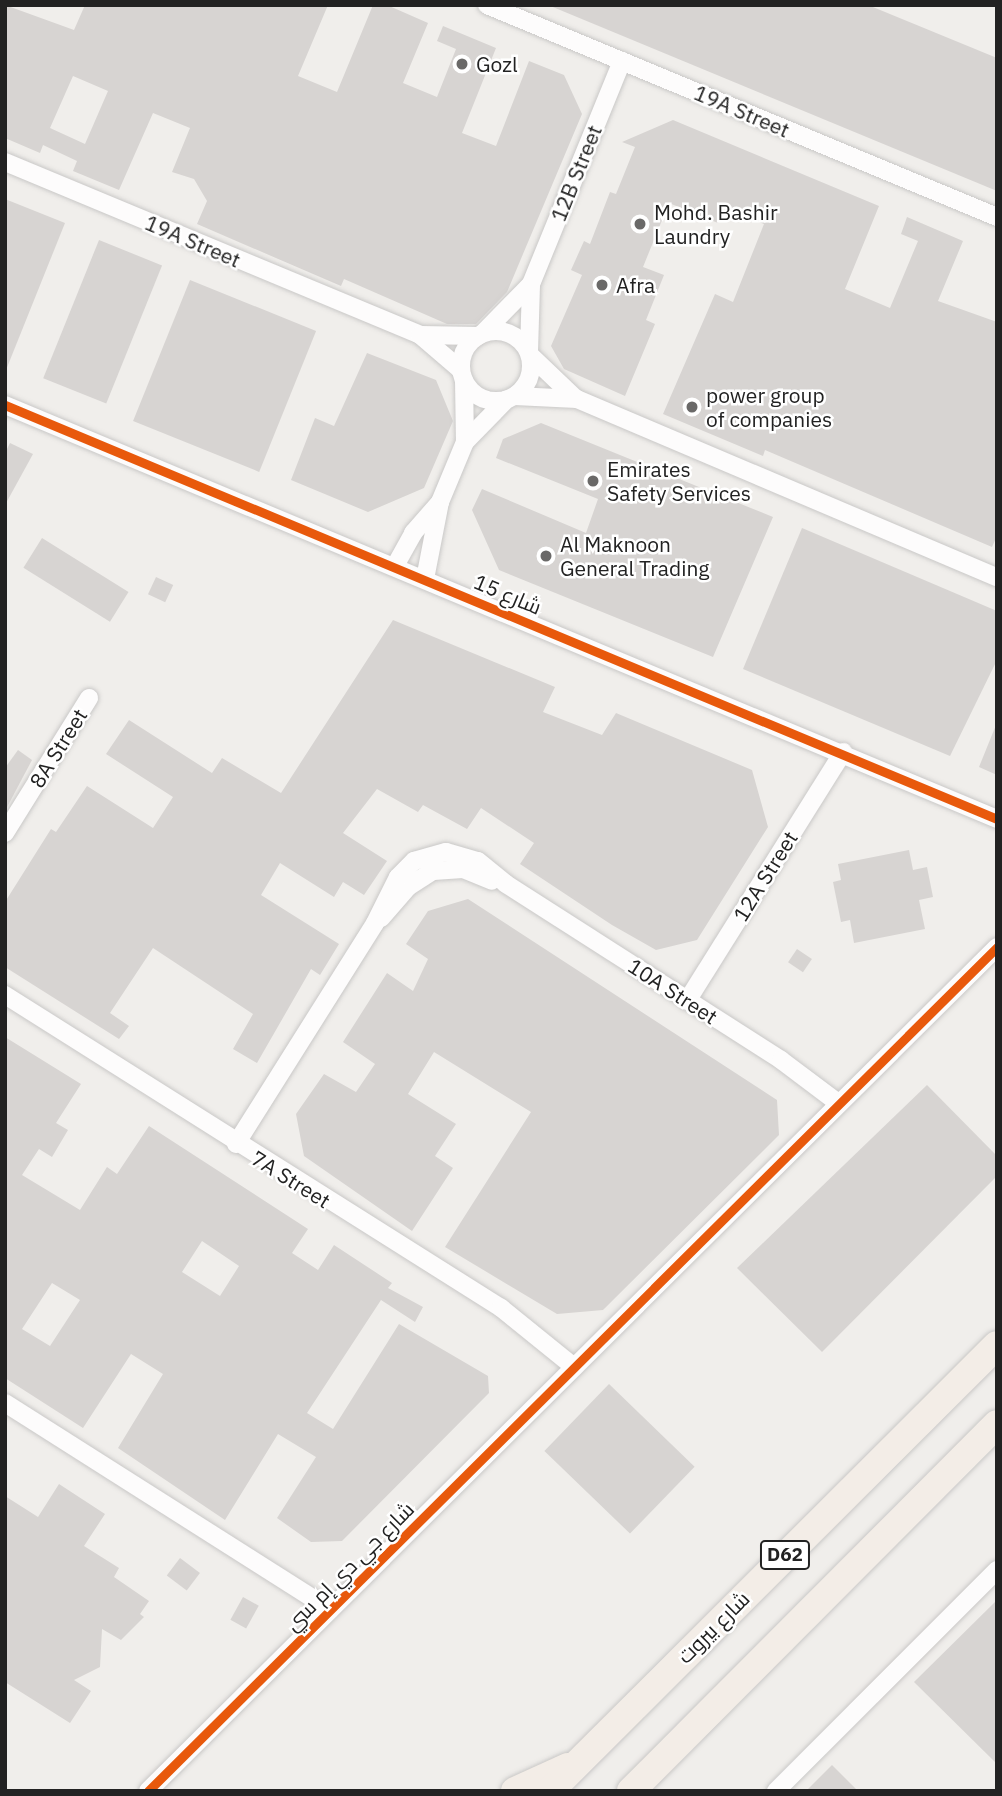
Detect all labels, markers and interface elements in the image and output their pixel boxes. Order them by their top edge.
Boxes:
place label: Gozl [476,51,518,77]
marker: Gozl [454,56,470,72]
street label: 19A Street [690,80,794,142]
street label: 12B Street [545,121,607,225]
place label: Mohd. Bashir Laundry [654,199,778,249]
street label: 19A Street [141,210,245,272]
marker: Mohd. Bashir Laundry [632,216,648,232]
place label: Afra [616,272,655,298]
marker: Afra [594,277,610,293]
place label: power group of companies [706,382,832,432]
marker: power group of companies [684,399,700,415]
place label: Emirates Safety Services [607,456,751,506]
marker: Emirates Safety Services [585,473,601,489]
place label: Al Maknoon General Trading [560,531,709,581]
marker: Al Maknoon General Trading [538,548,554,564]
street label: شارع 15 [470,569,546,619]
street label: 8A Street [24,704,92,792]
street label: 12A Street [727,826,803,926]
street label: 10A Street [624,953,722,1029]
street label: 7A Street [247,1145,335,1213]
street label: شارع جي دي إم سي [279,1496,419,1636]
road number: D62 [759,1540,811,1570]
street label: شارع بيروت [672,1586,754,1668]

